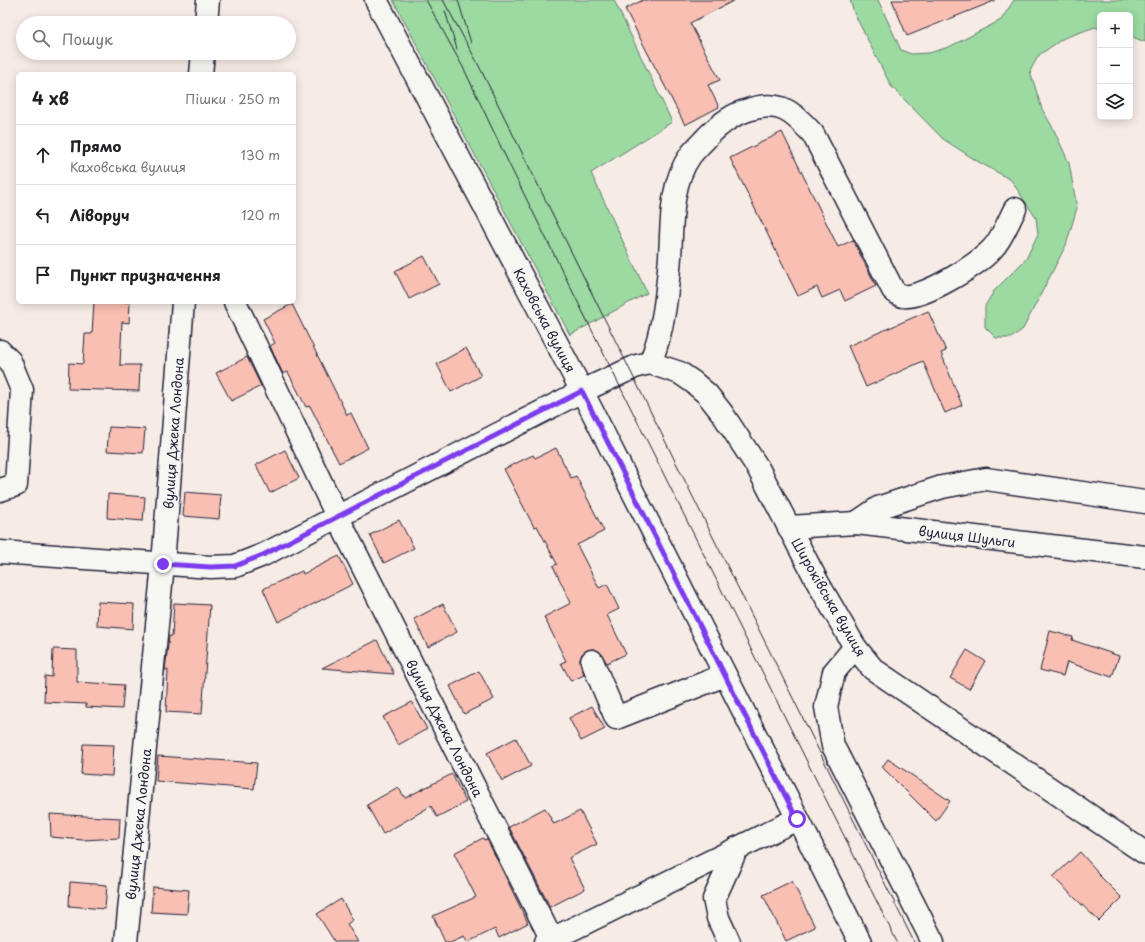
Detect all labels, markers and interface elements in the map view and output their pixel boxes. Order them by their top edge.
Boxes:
map controls [1097,12,1133,120]
button: + [1097,12,1133,48]
search box [16,16,296,60]
icon: search [30,27,52,49]
text: Пошук [62,27,113,50]
button: − [1097,48,1133,84]
button: layers [1097,84,1133,120]
text: 4 хв [32,85,69,111]
text: Пішки · 250 m [185,89,280,108]
text: Прямо [70,134,121,157]
icon: ahead [32,144,54,166]
text: 130 m [241,145,280,164]
text: Каховська вулиця [70,157,186,176]
text: Ліворуч [70,203,130,226]
icon: left [32,204,54,226]
text: 120 m [241,205,280,224]
text: Пункт призначення [70,263,221,286]
icon: arrive [32,264,54,286]
street label: Каховська вулиця [509,264,581,376]
street label: вулиця Джека Лондона [158,356,188,509]
street label: вулиця Шульги [918,521,1016,551]
street label: Широківська вулиця [787,534,871,660]
route end [154,555,172,573]
street label: вулиця Джека Лондона [402,656,488,801]
street label: вулиця Джека Лондона [121,747,155,901]
route start [788,810,806,828]

